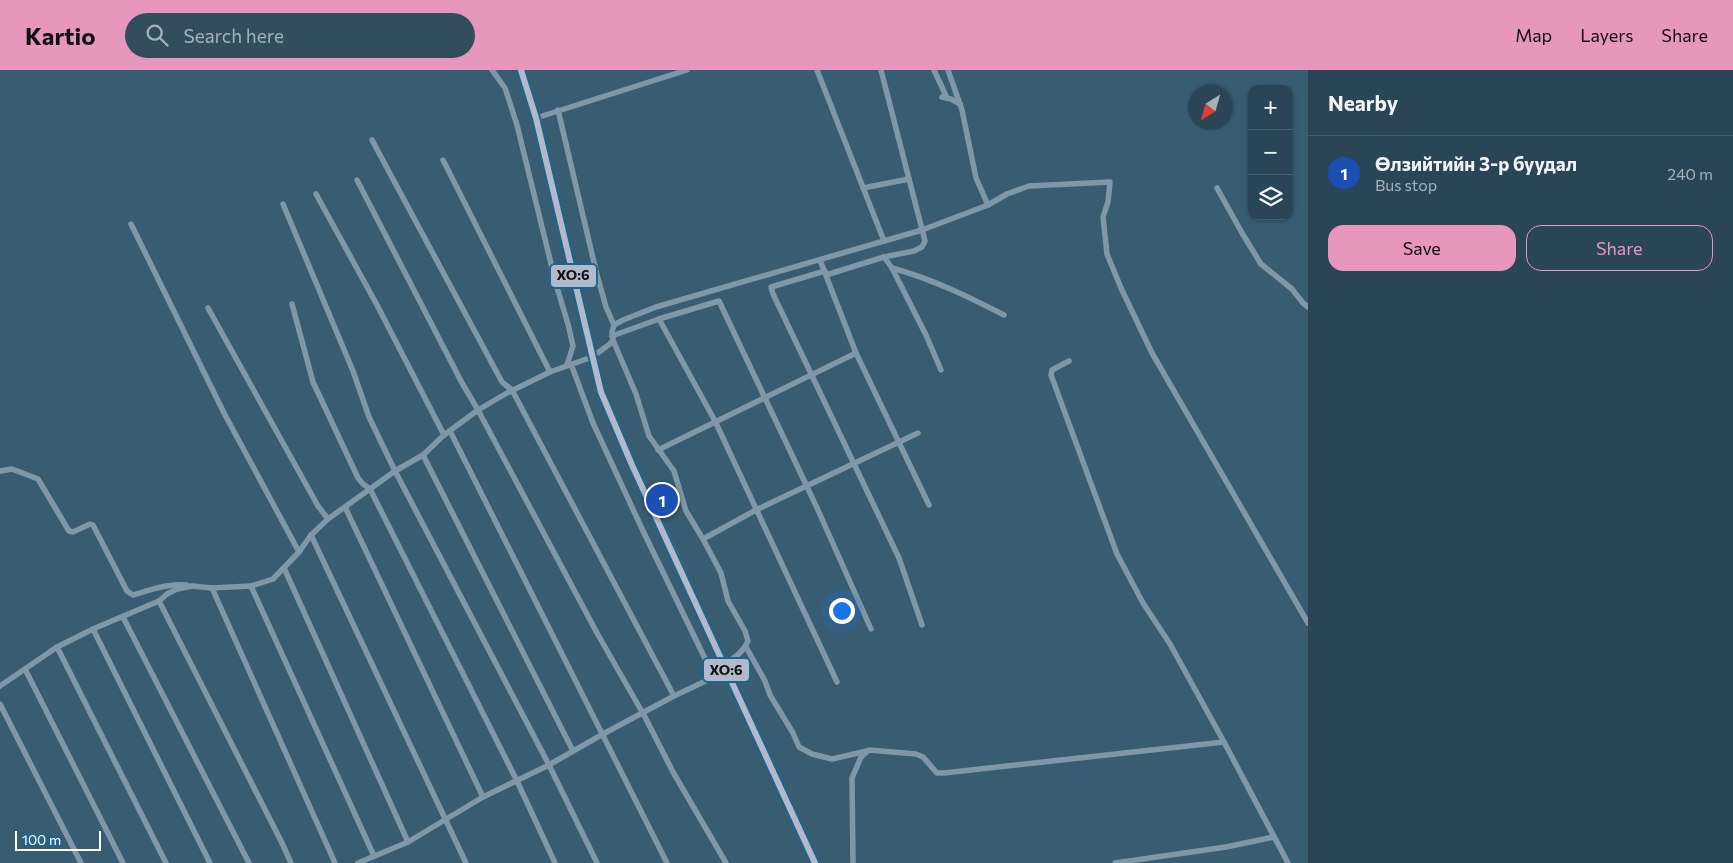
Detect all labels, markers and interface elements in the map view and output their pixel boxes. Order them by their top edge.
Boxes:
search box [125,13,475,58]
text: Kartio [25,21,95,50]
icon: search [143,21,171,49]
text: Search here [183,24,284,47]
text: Map [1515,24,1552,46]
text: Layers [1580,24,1633,46]
text: Share [1661,24,1708,46]
north arrow [1188,85,1233,130]
map controls [1248,85,1293,220]
button: + [1248,85,1293,130]
text: Nearby [1328,90,1398,115]
button: − [1248,130,1293,175]
text: Өлзийтийн 3-р буудал [1375,152,1577,175]
text: 1 [1340,164,1348,183]
text: 240 m [1667,164,1713,183]
button: layers [1248,175,1293,220]
text: Bus stop [1375,175,1437,194]
button: Save [1328,225,1516,271]
button: Share [1526,225,1713,271]
line badge: ХО:6 [550,264,597,288]
text: ХО:6 [556,266,590,283]
pin: 1 [646,481,678,519]
your location [829,598,855,624]
line badge: ХО:6 [703,658,750,682]
text: ХО:6 [709,661,743,678]
scale bar [15,828,101,851]
text: 100 m [22,831,61,848]

